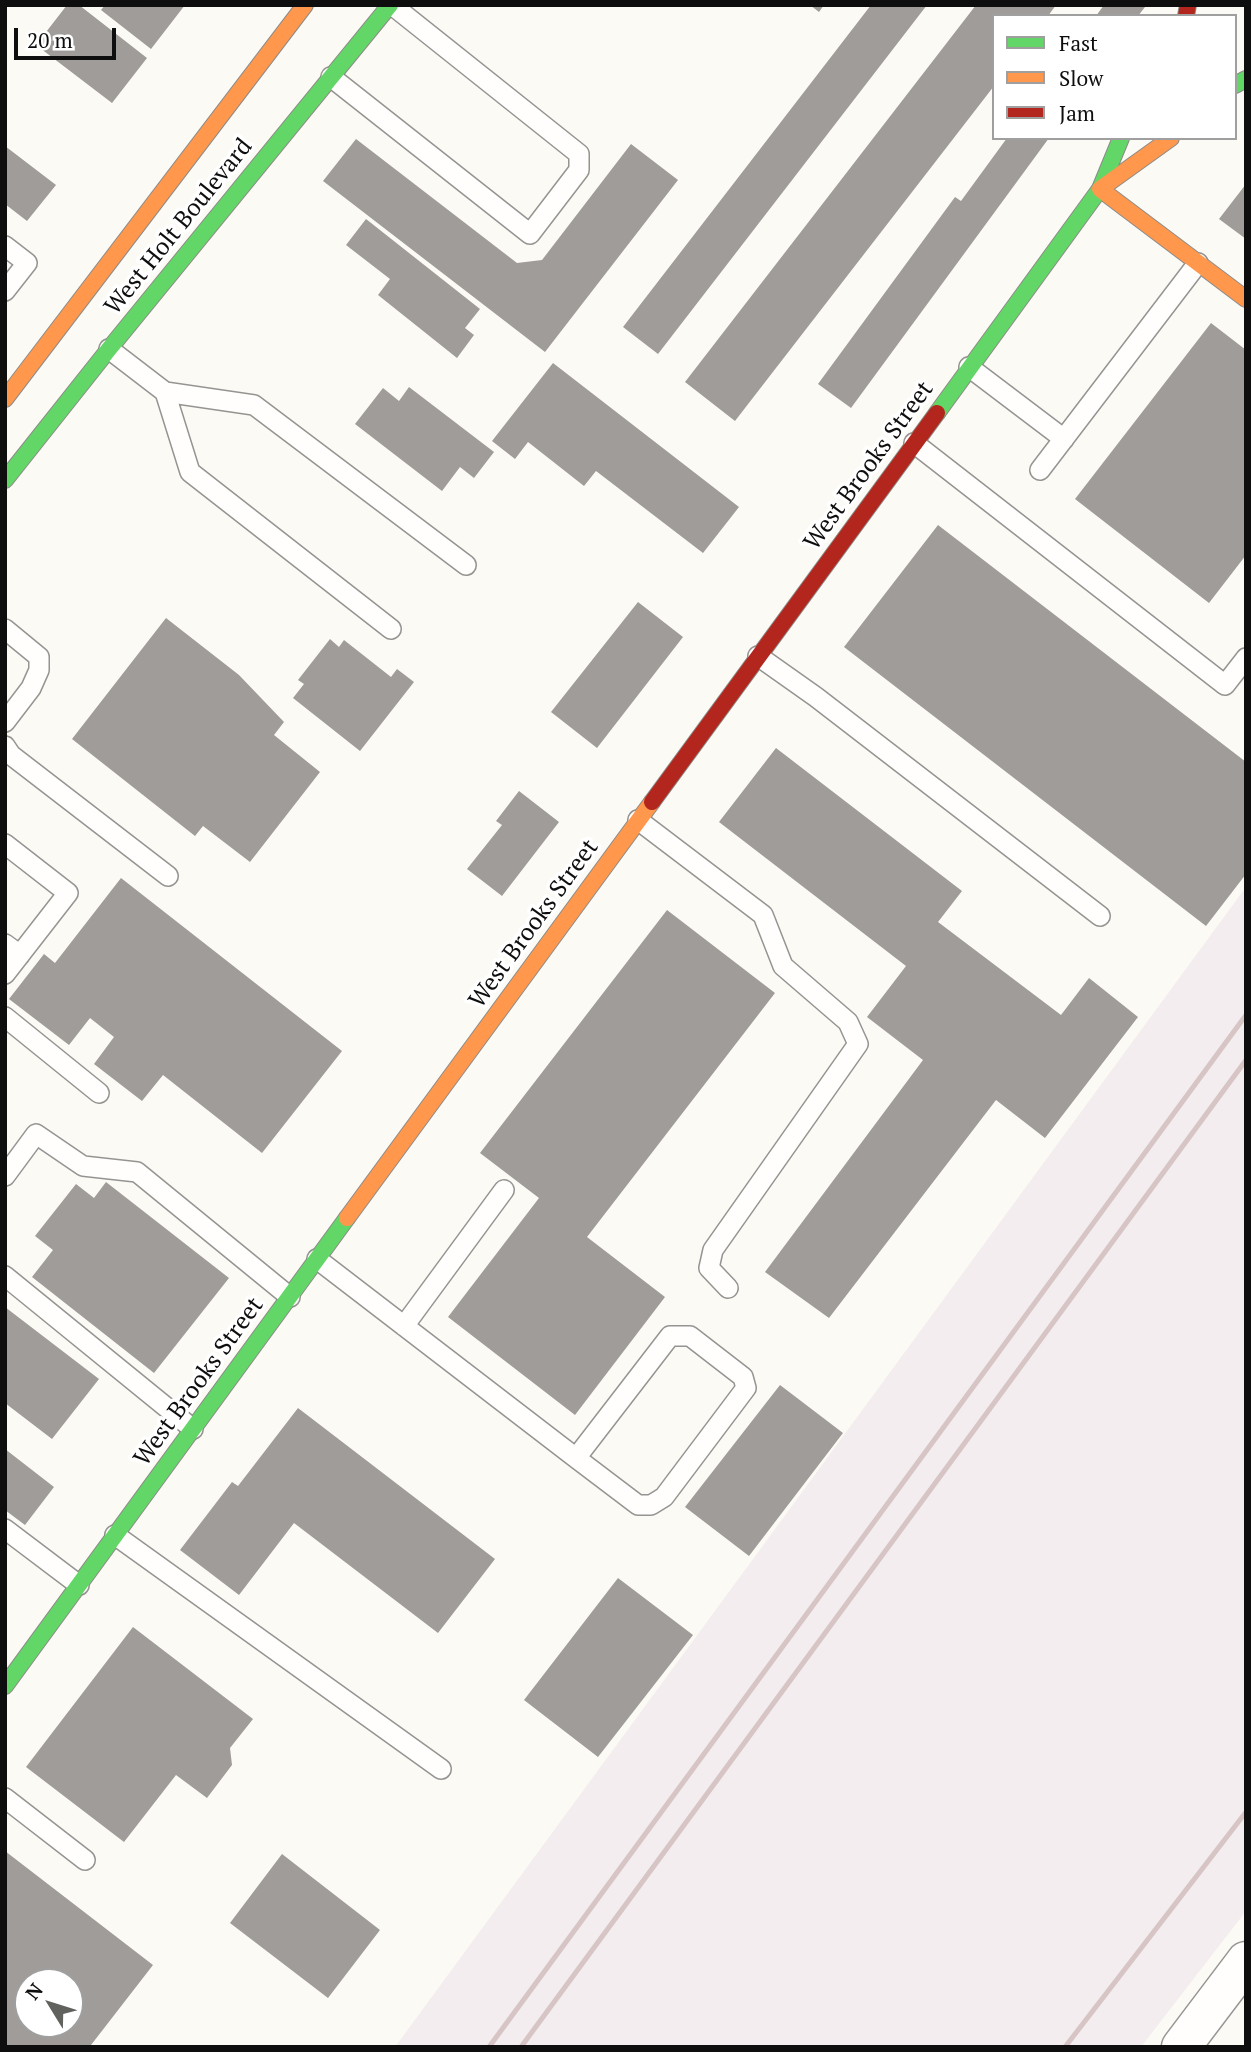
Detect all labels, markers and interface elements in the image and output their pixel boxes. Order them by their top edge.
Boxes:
scale bar [18,14,119,58]
legend [992,14,1237,140]
text: 20 m [27,26,73,54]
text: Fast [1059,29,1098,57]
text: Slow [1059,64,1103,92]
text: Jam [1059,99,1095,127]
street label: West Holt Boulevard [99,133,259,321]
street label: West Brooks Street [798,376,940,556]
street label: West Brooks Street [463,834,605,1014]
street label: West Brooks Street [128,1292,270,1472]
north arrow [14,1968,84,2038]
text: N [19,1978,48,2004]

